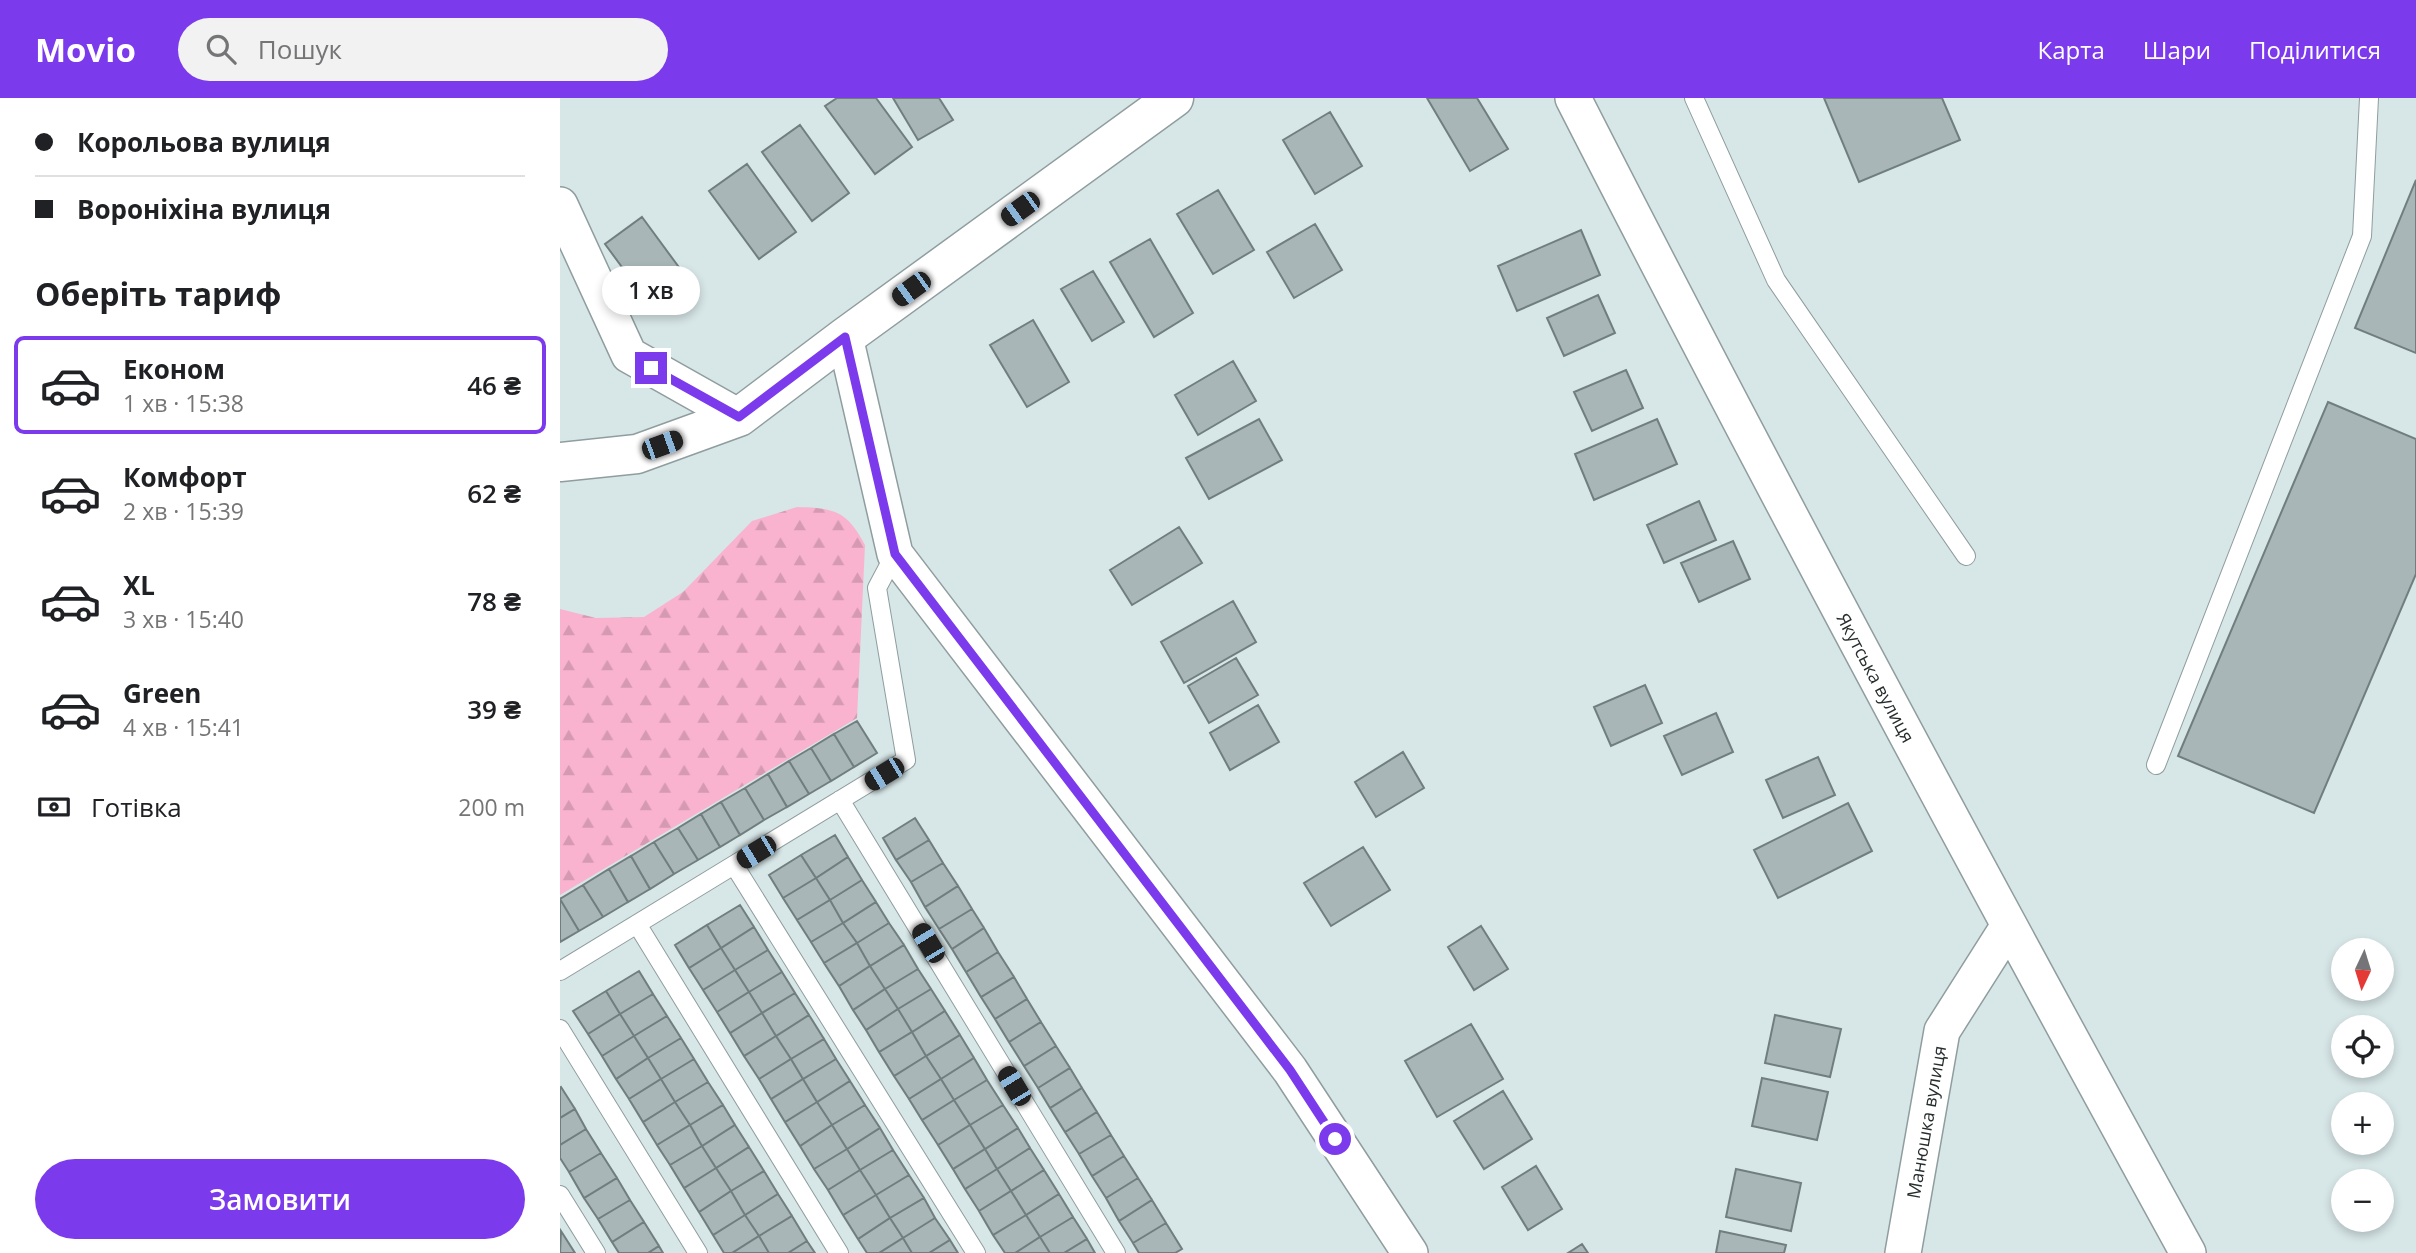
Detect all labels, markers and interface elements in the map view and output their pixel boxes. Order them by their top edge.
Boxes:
search box [178,18,668,81]
text: Movio [35,27,136,72]
icon: search [202,30,240,68]
text: Пошук [258,31,342,67]
text: Карта [2038,33,2105,66]
text: Шари [2143,33,2211,66]
text: Поділитися [2249,33,2381,66]
text: Корольова вулиця [77,124,331,160]
car [997,188,1044,230]
text: Вороніхіна вулиця [77,191,331,227]
callout: 1 хв [602,266,700,316]
car [888,268,935,310]
text: Оберіть тариф [35,272,281,315]
text: 1 хв [628,274,674,306]
text: Економ [123,351,225,387]
route end [635,352,667,384]
icon: car [39,354,102,417]
text: 46 ₴ [467,367,521,403]
text: 1 хв · 15:38 [123,387,244,419]
car [639,428,686,462]
text: Комфорт [123,459,247,495]
icon: car [39,462,102,525]
text: 62 ₴ [467,475,521,511]
text: 2 хв · 15:39 [123,495,244,527]
text: XL [123,567,155,603]
icon: car [39,570,102,633]
text: 78 ₴ [467,583,521,619]
text: 3 хв · 15:40 [123,603,244,635]
street label: Якутська вулиця [1832,608,1920,747]
text: Green [123,675,201,711]
icon: car [39,678,102,741]
text: 39 ₴ [467,691,521,727]
text: 4 хв · 15:41 [123,711,244,743]
car [861,754,908,794]
icon: cash [35,788,73,826]
text: Готівка [91,789,182,825]
text: 200 m [458,791,525,823]
car [733,832,780,872]
car [909,920,948,966]
north arrow [2331,938,2394,1001]
map controls [2331,938,2394,1232]
button: locate [2331,1015,2394,1078]
street label: Манюшка вулиця [1901,1044,1951,1200]
car [995,1063,1034,1109]
button: + [2331,1092,2394,1155]
route start [1319,1123,1351,1155]
button: Замовити [35,1159,525,1239]
button: − [2331,1169,2394,1232]

